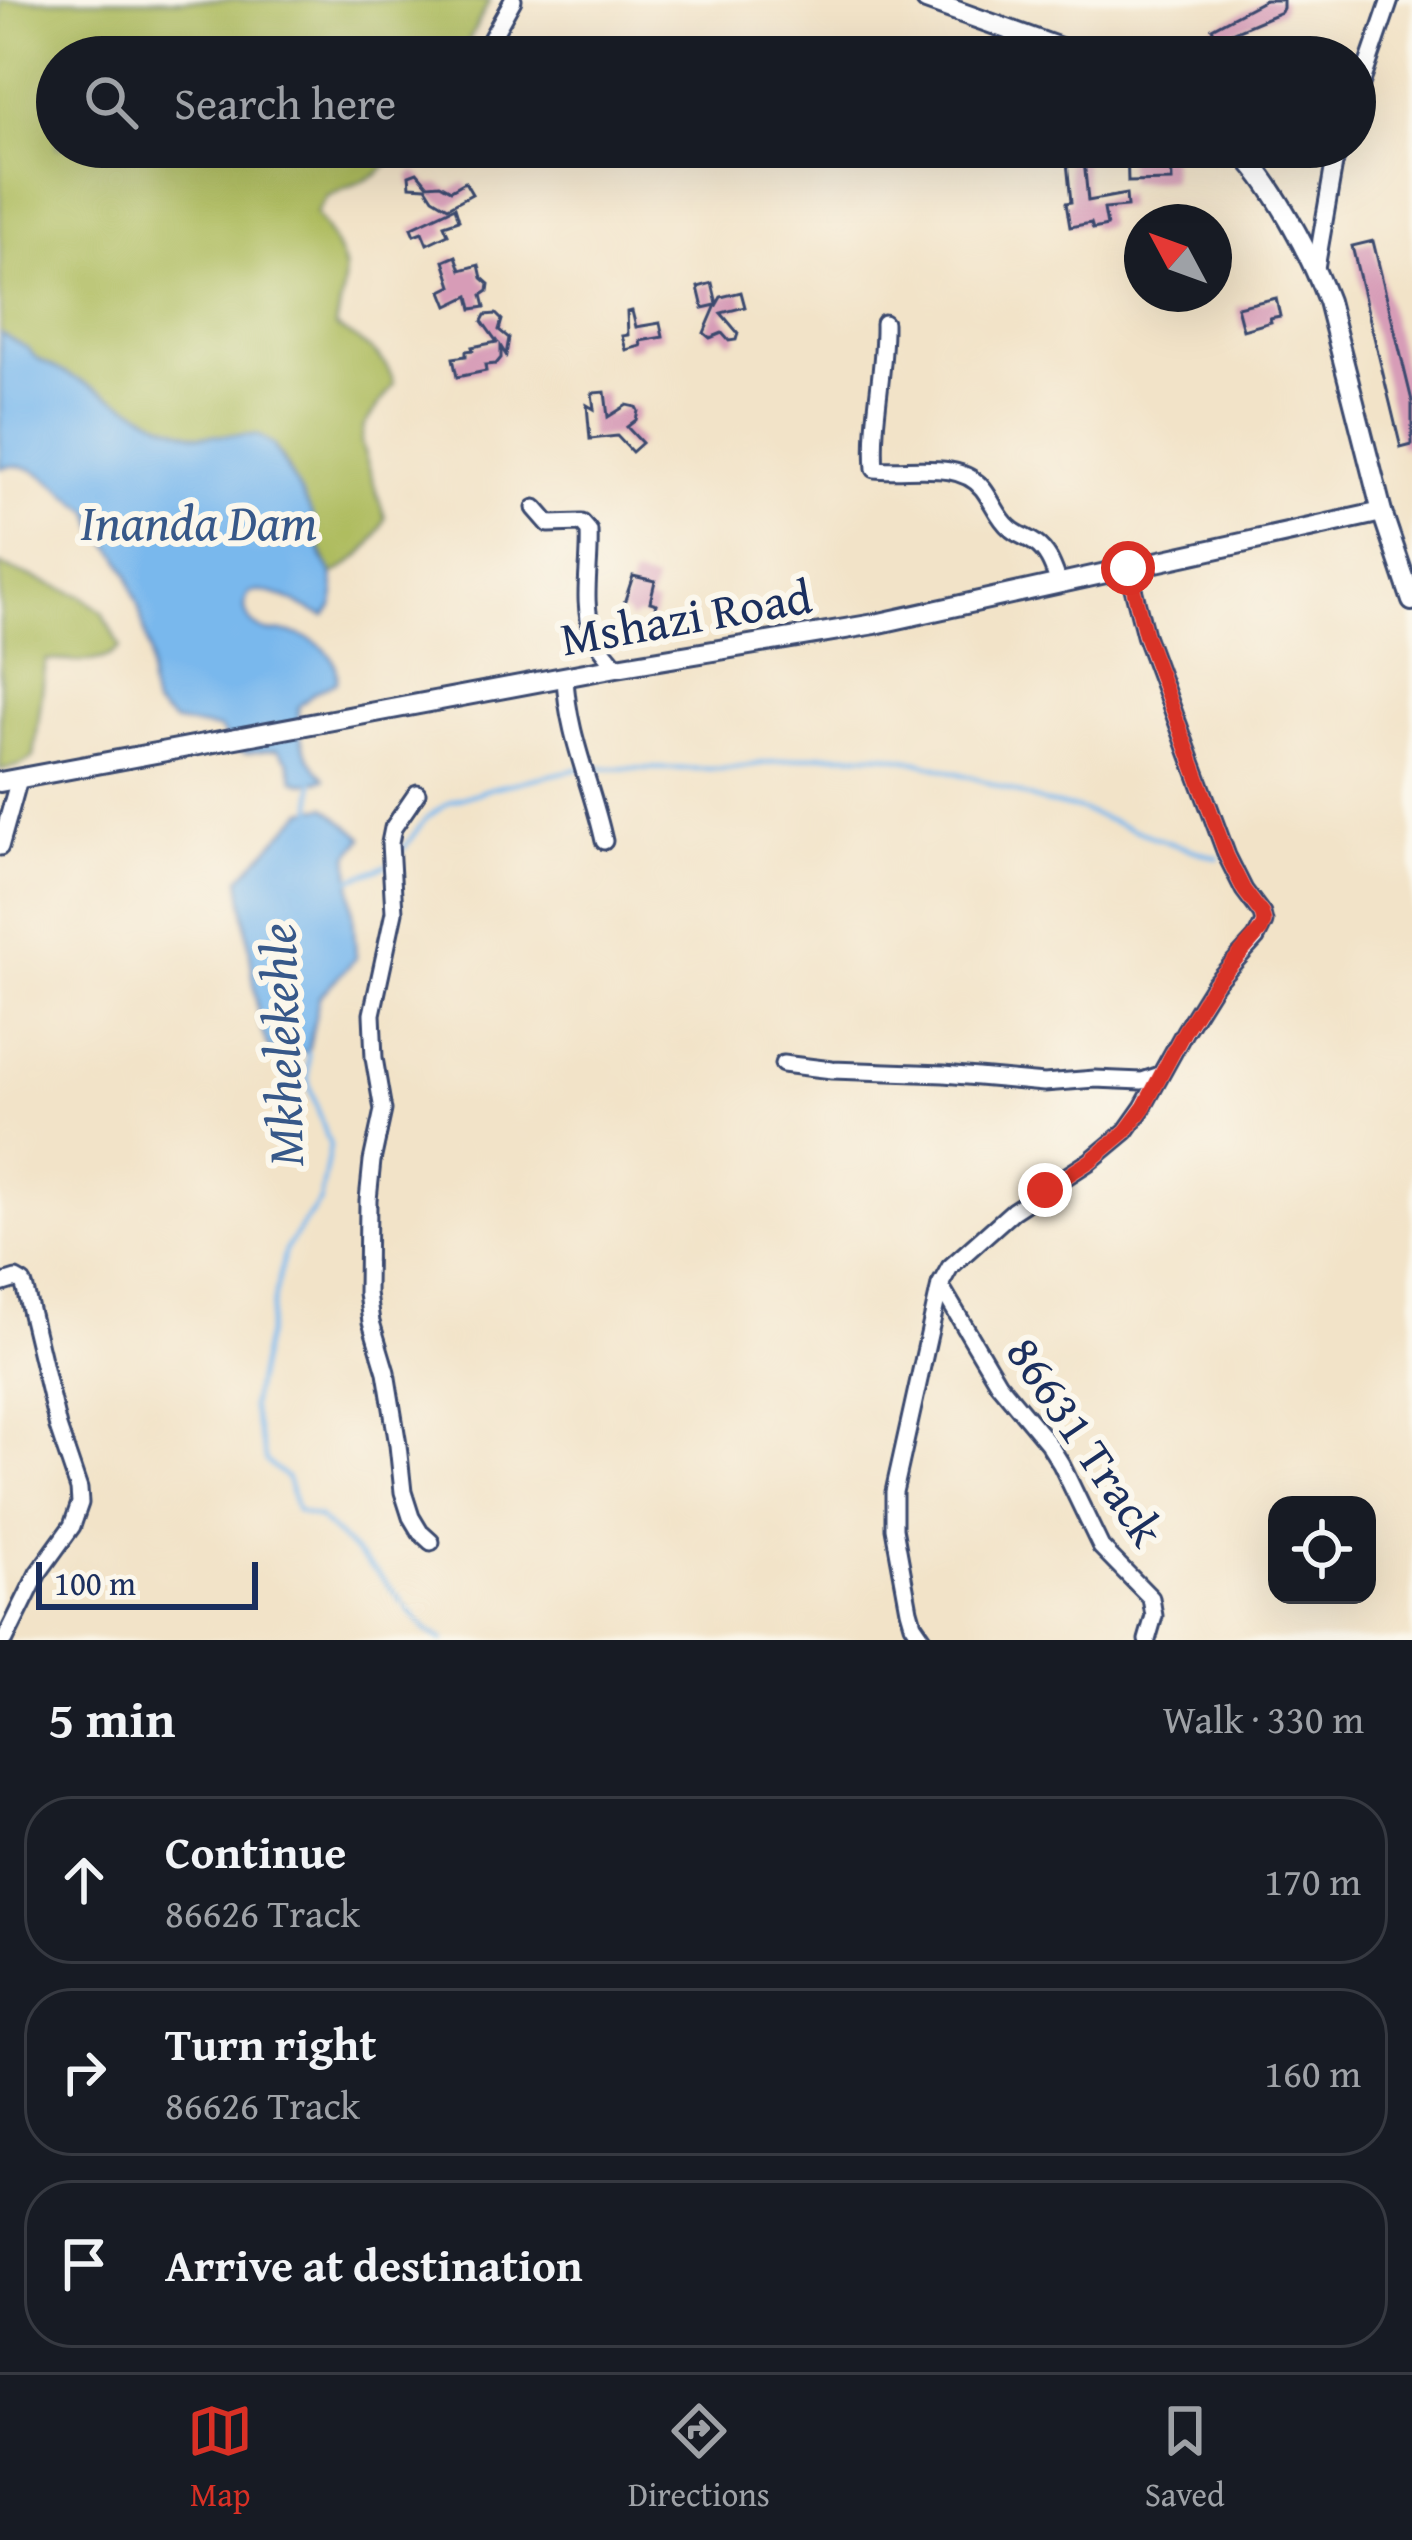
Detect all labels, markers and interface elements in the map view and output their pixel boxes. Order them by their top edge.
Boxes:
search box [36,36,1376,168]
icon: search [78,69,144,135]
text: Search here [174,70,396,135]
north arrow [1124,204,1232,312]
water label: Inanda Dam [80,484,318,559]
route start [1101,541,1155,595]
street label: Mshazi Road [555,559,817,673]
water label: Mkhelekehle [239,922,322,1168]
route end [1018,1163,1072,1217]
street label: 86631 Track [990,1321,1183,1561]
map controls [1268,1496,1376,1604]
button: locate [1268,1496,1376,1604]
scale bar [36,1556,258,1609]
text: 100 m [54,1559,136,1607]
text: 5 min [48,1681,175,1756]
text: Walk · 330 m [1163,1690,1364,1747]
text: Continue [165,1819,346,1884]
icon: ahead [51,1847,117,1913]
text: 170 m [1264,1852,1361,1909]
text: 86626 Track [165,1884,360,1941]
text: Turn right [165,2011,377,2076]
icon: right [51,2039,117,2105]
text: 160 m [1264,2044,1361,2101]
text: 86626 Track [165,2076,360,2133]
icon: arrive [51,2231,117,2297]
text: Arrive at destination [165,2232,583,2297]
tab: Map [187,2398,253,2518]
tab: Directions [628,2398,770,2518]
tab: Saved [1145,2398,1225,2518]

